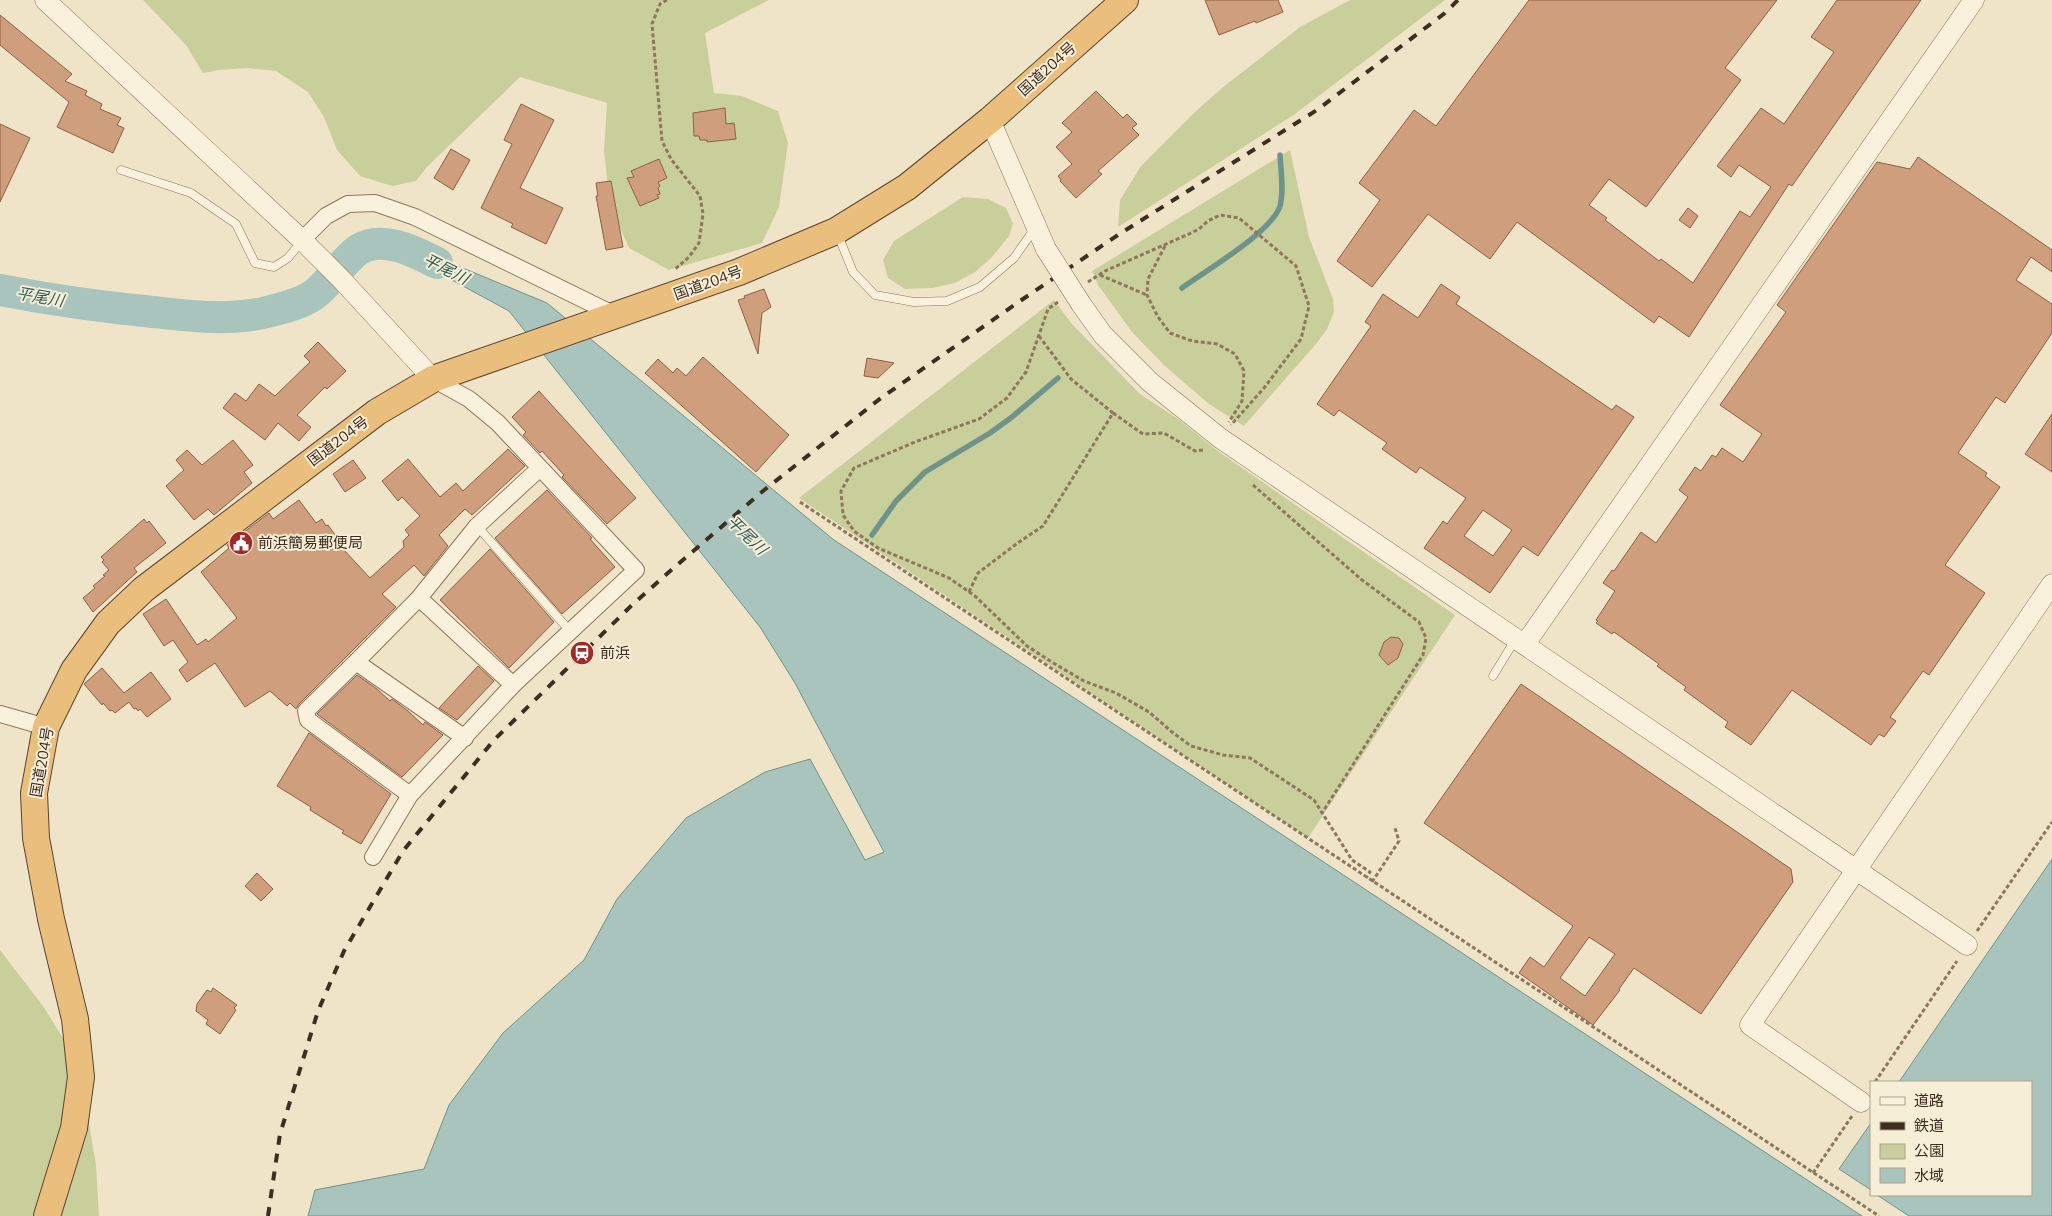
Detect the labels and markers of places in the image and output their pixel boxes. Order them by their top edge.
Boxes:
public building icon: 前浜簡易郵便局 [228,530,254,556]
place label: 前浜簡易郵便局 [258,534,363,552]
station icon: 前浜 [569,640,595,666]
place label: 前浜 [600,644,630,662]

